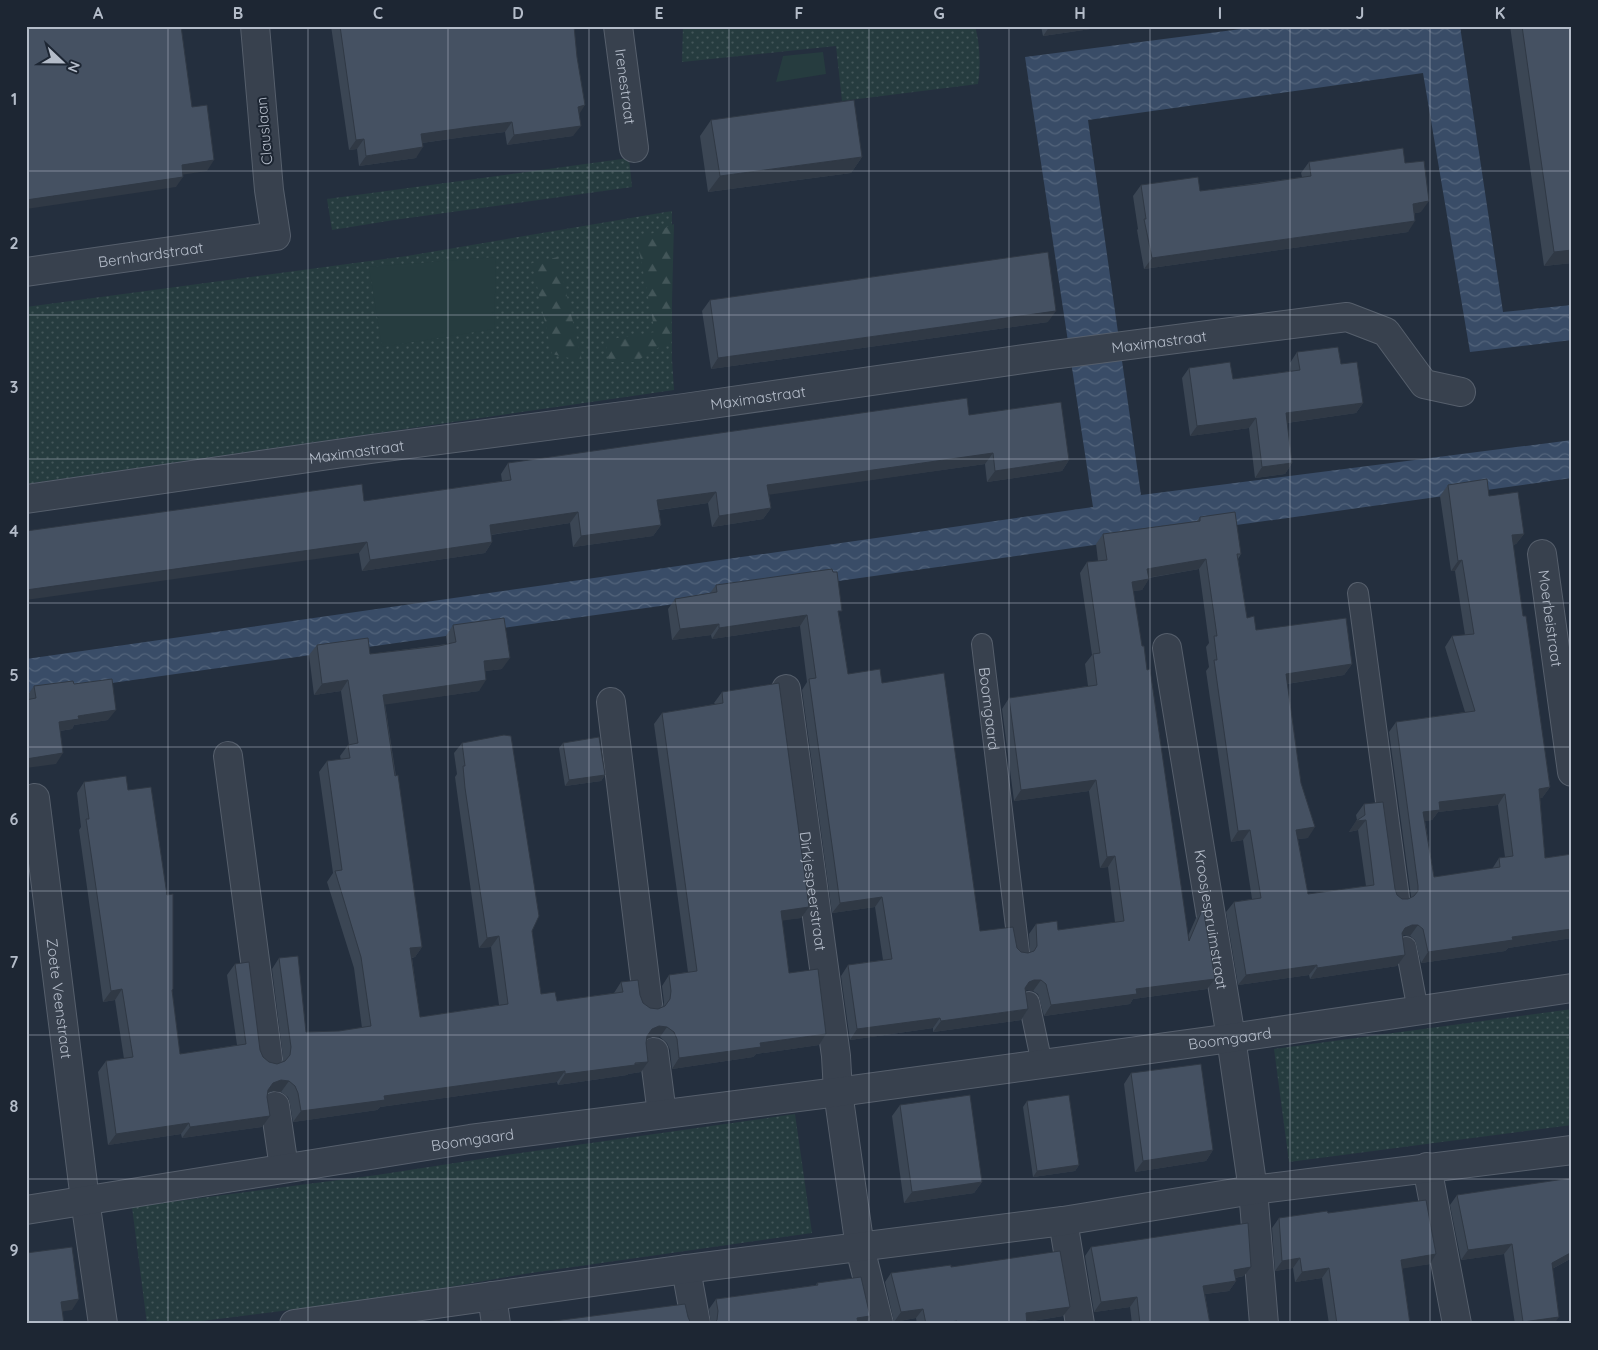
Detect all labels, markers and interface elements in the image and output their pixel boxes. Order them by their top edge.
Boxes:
text: A [93,3,104,23]
text: B [233,3,243,23]
text: C [373,3,383,23]
text: D [512,3,524,23]
text: E [654,3,664,23]
text: F [795,3,804,23]
text: G [933,3,945,23]
text: H [1074,3,1086,23]
text: I [1218,3,1222,23]
text: J [1356,3,1364,23]
text: K [1495,3,1505,23]
north arrow [38,38,88,88]
street label: Irenestraat [612,48,640,125]
text: N [64,59,84,75]
text: 1 [11,89,17,109]
street label: Clauslaan [252,96,276,166]
text: 2 [9,233,19,253]
street label: Bernhardstraat [97,237,205,271]
street label: Maximastraat [1110,326,1208,357]
text: 3 [10,377,18,397]
street label: Maximastraat [709,381,807,414]
street label: Maximastraat [308,435,405,467]
text: 4 [9,521,19,541]
street label: Moerbeistraat [1535,569,1567,668]
text: 5 [9,665,19,685]
street label: Boomgaard [975,666,1004,751]
text: 6 [10,809,19,829]
street label: Dirkjespeerstraat [796,830,831,952]
street label: Kroosjespruimstraat [1191,848,1232,991]
street label: Zoete Veenstraat [43,937,77,1060]
text: 7 [10,952,19,972]
street label: Boomgaard [1187,1023,1273,1053]
text: 8 [10,1096,19,1116]
street label: Boomgaard [429,1124,515,1155]
text: 9 [9,1240,19,1260]

